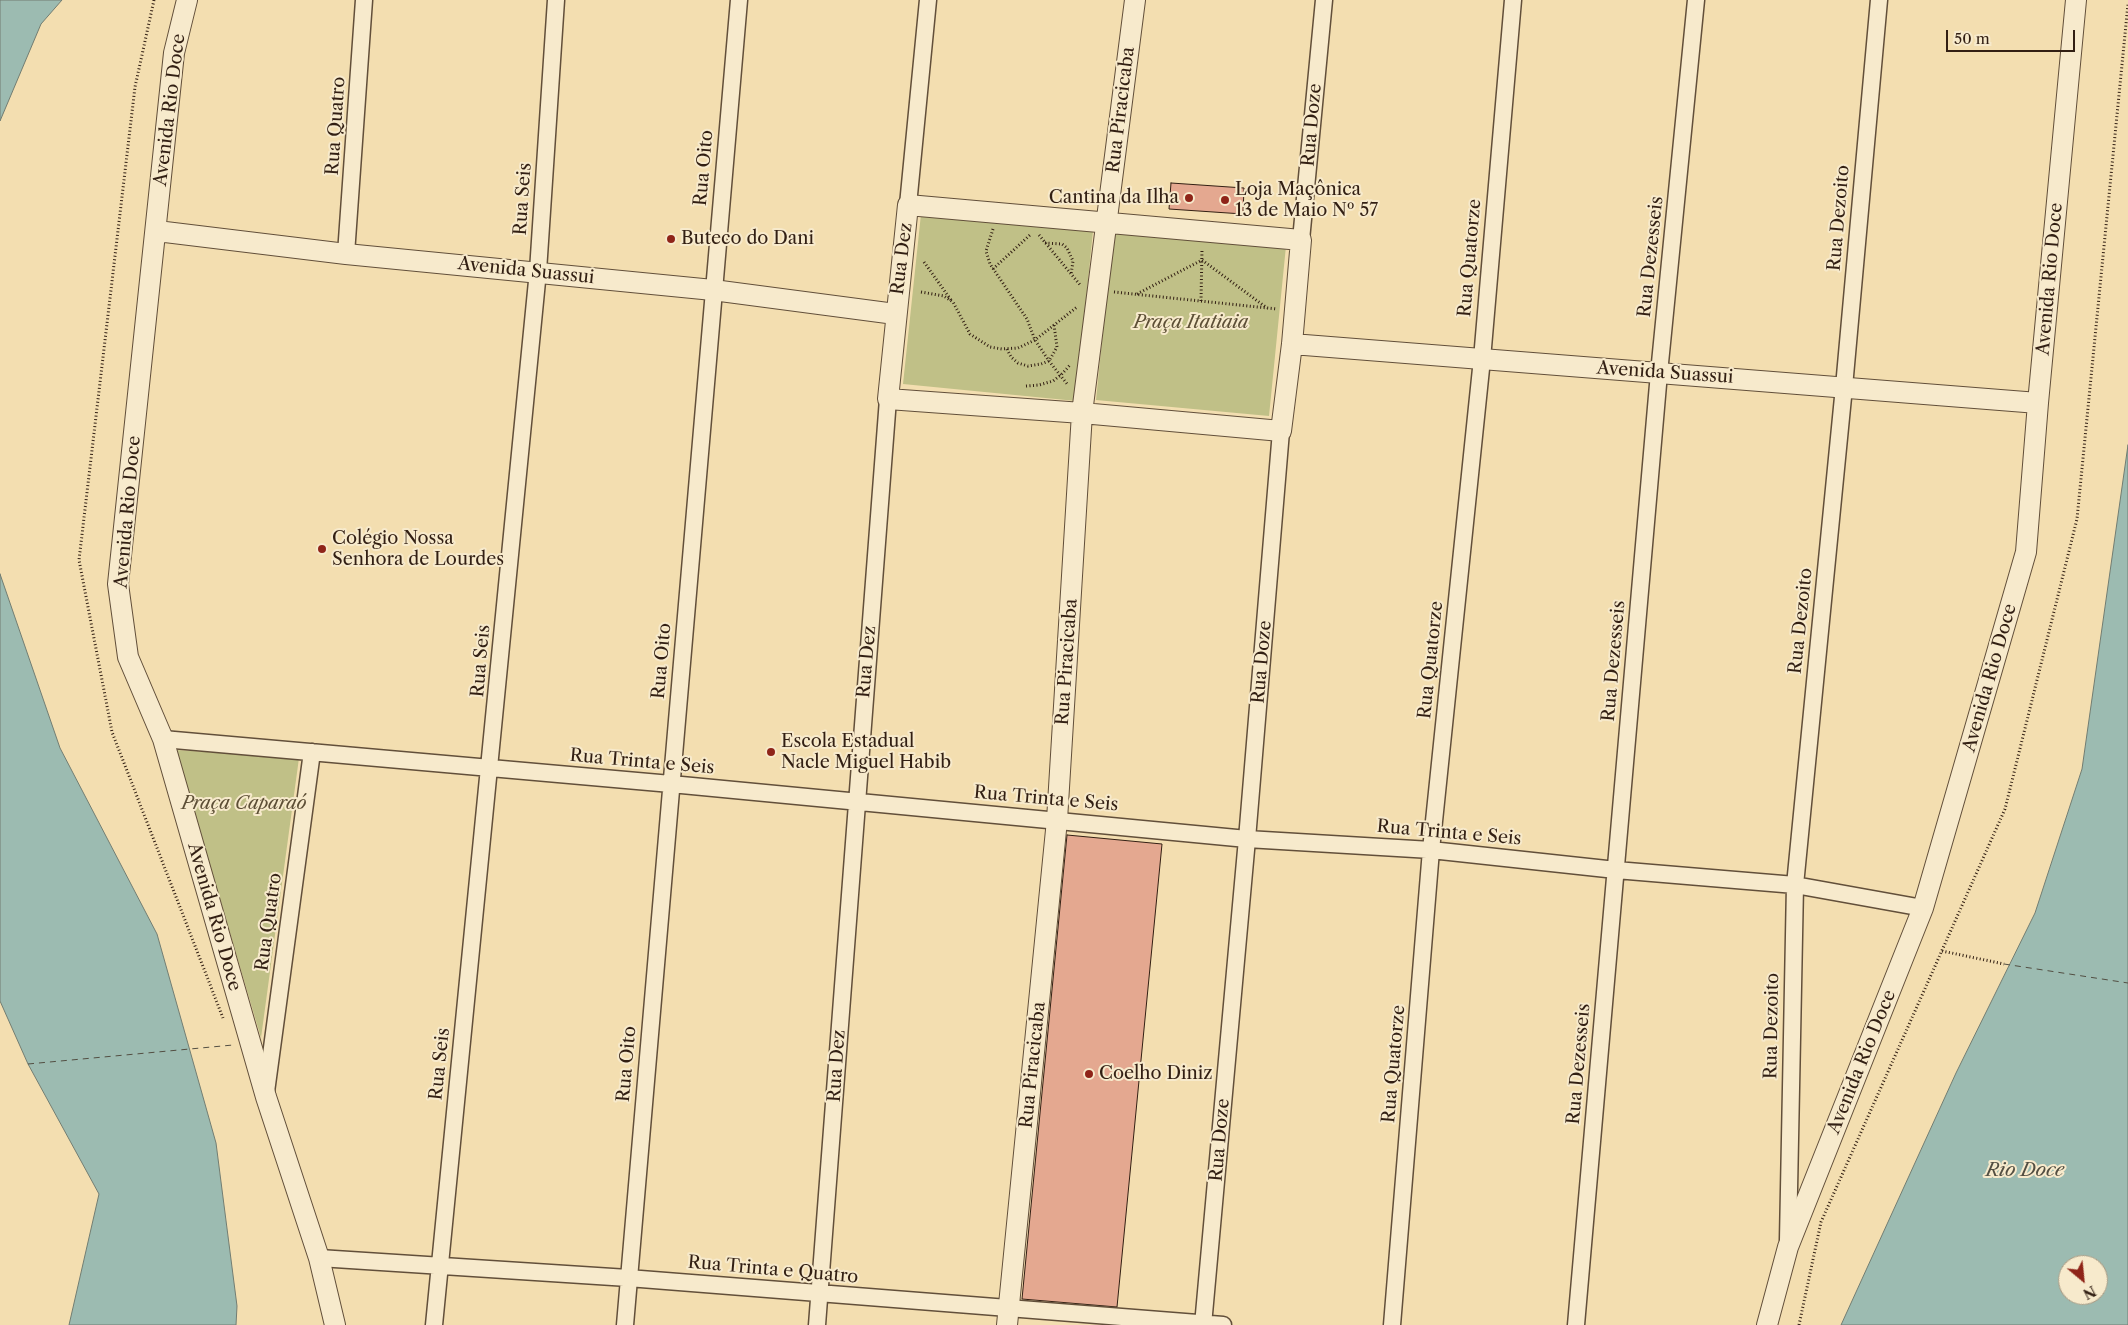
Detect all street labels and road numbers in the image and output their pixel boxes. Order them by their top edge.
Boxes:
street label: Avenida Rio Doce [150,33,190,187]
street label: Rua Piracicaba [1103,46,1139,174]
street label: Rua Quatro [322,76,350,176]
street label: Rua Doze [1298,82,1326,168]
street label: Rua Oito [690,129,718,207]
street label: Rua Seis [510,162,536,236]
street label: Rua Dezoito [1824,164,1854,272]
street label: Rua Dezesseis [1634,195,1668,319]
street label: Rua Quatorze [1454,198,1486,318]
street label: Avenida Rio Doce [2033,202,2067,356]
street label: Rua Dez [887,222,917,296]
street label: Avenida Suassui [457,253,595,289]
street label: Avenida Suassui [1596,357,1734,389]
street label: Avenida Rio Doce [111,435,145,589]
street label: Rua Dezoito [1785,567,1817,675]
street label: Rua Piracicaba [1052,598,1082,726]
street label: Rua Dezesseis [1598,599,1630,723]
street label: Rua Quatorze [1414,600,1448,720]
street label: Avenida Rio Doce [1959,601,2021,755]
street label: Rua Doze [1248,619,1276,705]
street label: Rua Oito [648,622,676,700]
street label: Rua Seis [467,624,495,698]
street label: Rua Dez [853,625,881,699]
street label: Rua Trinta e Seis [569,745,715,779]
street label: Rua Trinta e Seis [973,782,1119,816]
street label: Rua Trinta e Seis [1376,816,1522,850]
street label: Avenida Rio Doce [183,840,245,994]
street label: Rua Quatro [251,872,287,972]
street label: Rua Dezoito [1760,973,1784,1079]
street label: Avenida Rio Doce [1823,987,1901,1137]
street label: Rua Piracicaba [1016,1001,1050,1129]
street label: Rua Dezesseis [1563,1002,1595,1126]
street label: Rua Quatorze [1378,1004,1410,1124]
street label: Rua Oito [613,1025,641,1103]
street label: Rua Seis [425,1027,455,1101]
street label: Rua Dez [824,1029,850,1103]
street label: Rua Doze [1206,1097,1234,1183]
street label: Rua Trinta e Quatro [687,1252,859,1288]

